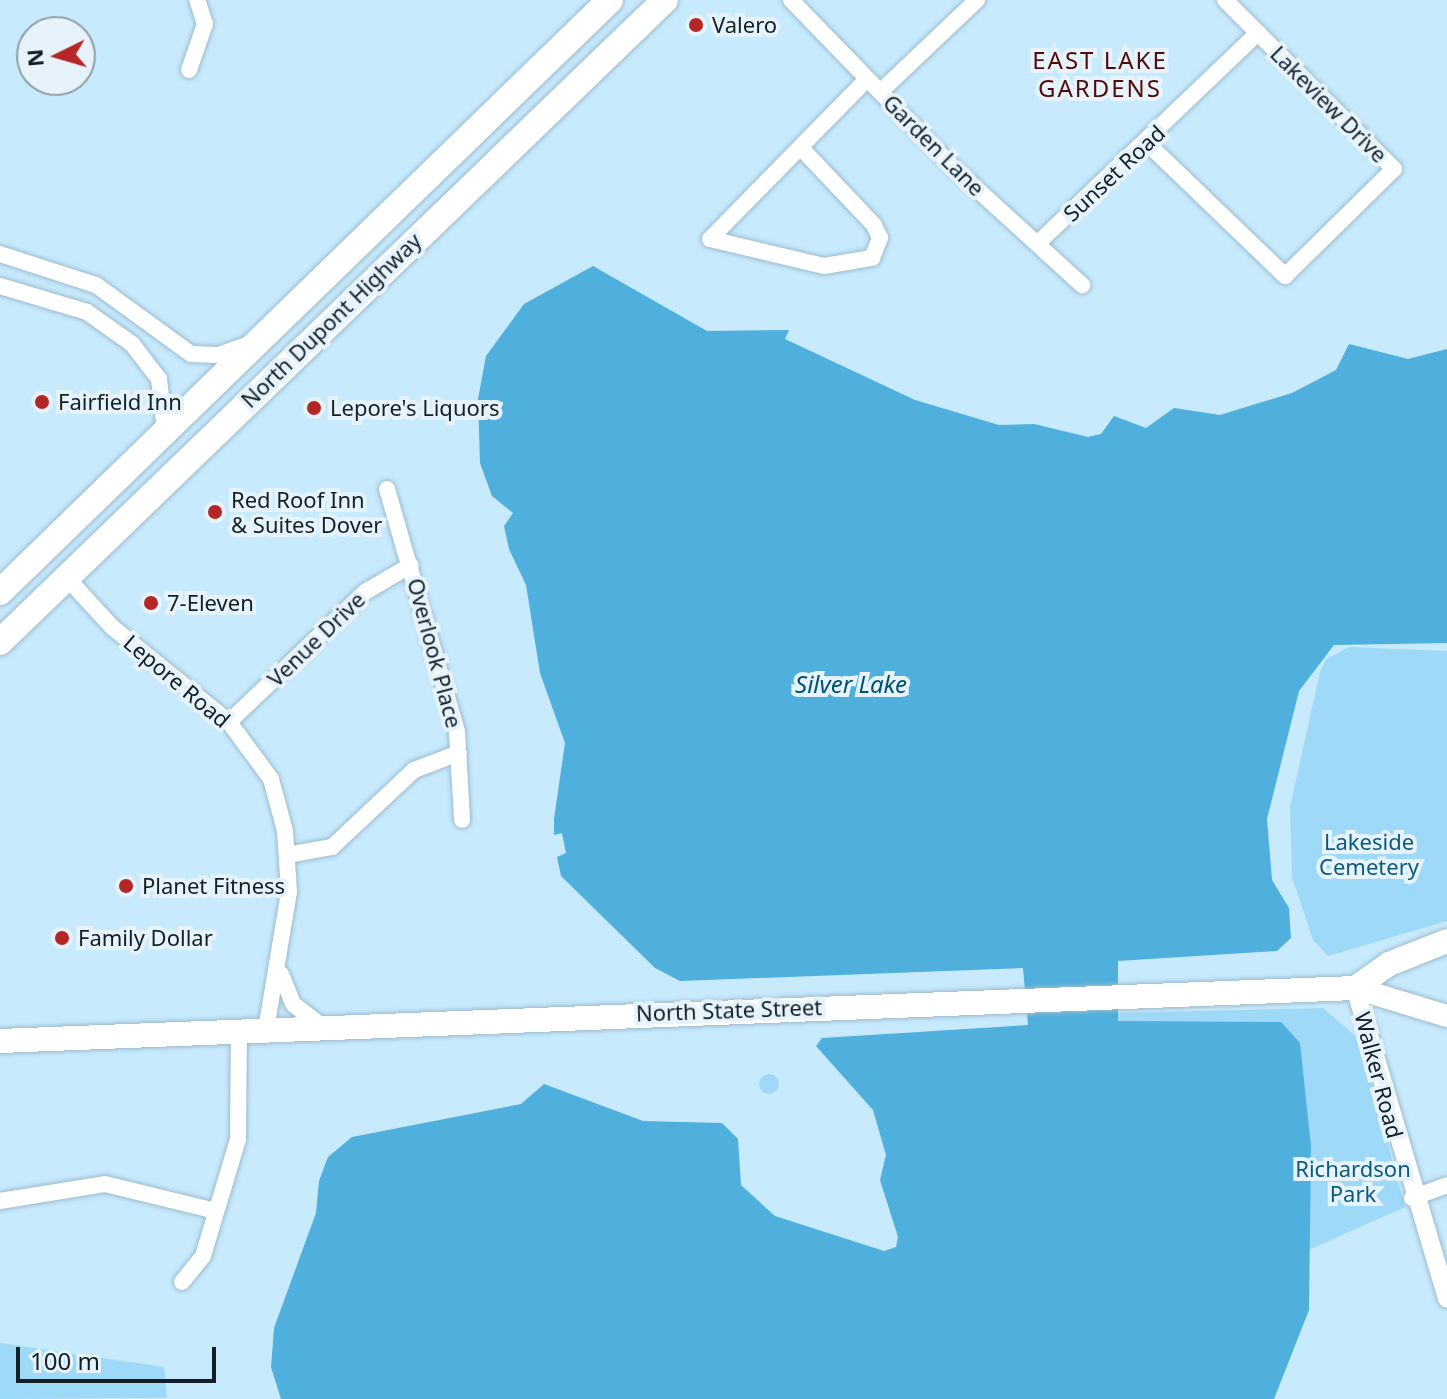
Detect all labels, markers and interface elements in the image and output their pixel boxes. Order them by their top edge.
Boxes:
place label: Valero [712,12,777,38]
north arrow [16,16,96,96]
marker: Valero [687,16,705,34]
street label: Lakeview Drive [1265,40,1393,168]
district label: EAST LAKE GARDENS [1032,46,1168,102]
text: N [18,48,50,68]
street label: Garden Lane [878,89,990,201]
street label: Sunset Road [1058,119,1170,227]
street label: North Dupont Highway [235,227,427,413]
place label: Fairfield Inn [58,389,182,415]
marker: Fairfield Inn [33,393,51,411]
place label: Lepore's Liquors [330,395,499,421]
marker: Lepore's Liquors [305,399,323,417]
place label: Red Roof Inn & Suites Dover [231,486,382,538]
marker: Red Roof Inn & Suites Dover [206,503,224,521]
street label: Overlook Place [402,575,468,731]
street label: Venue Drive [262,586,370,692]
place label: 7-Eleven [167,590,254,616]
marker: 7-Eleven [142,594,160,612]
street label: Lepore Road [119,629,235,733]
water label: Silver Lake [795,670,907,698]
park label: Lakeside Cemetery [1319,828,1419,880]
place label: Planet Fitness [142,873,285,899]
marker: Planet Fitness [117,877,135,895]
place label: Family Dollar [78,925,213,951]
marker: Family Dollar [53,929,71,947]
street label: North State Street [635,994,823,1026]
street label: Walker Road [1349,1009,1409,1141]
park label: Richardson Park [1295,1155,1411,1206]
scale bar [20,1331,220,1381]
text: 100 m [30,1344,100,1377]

